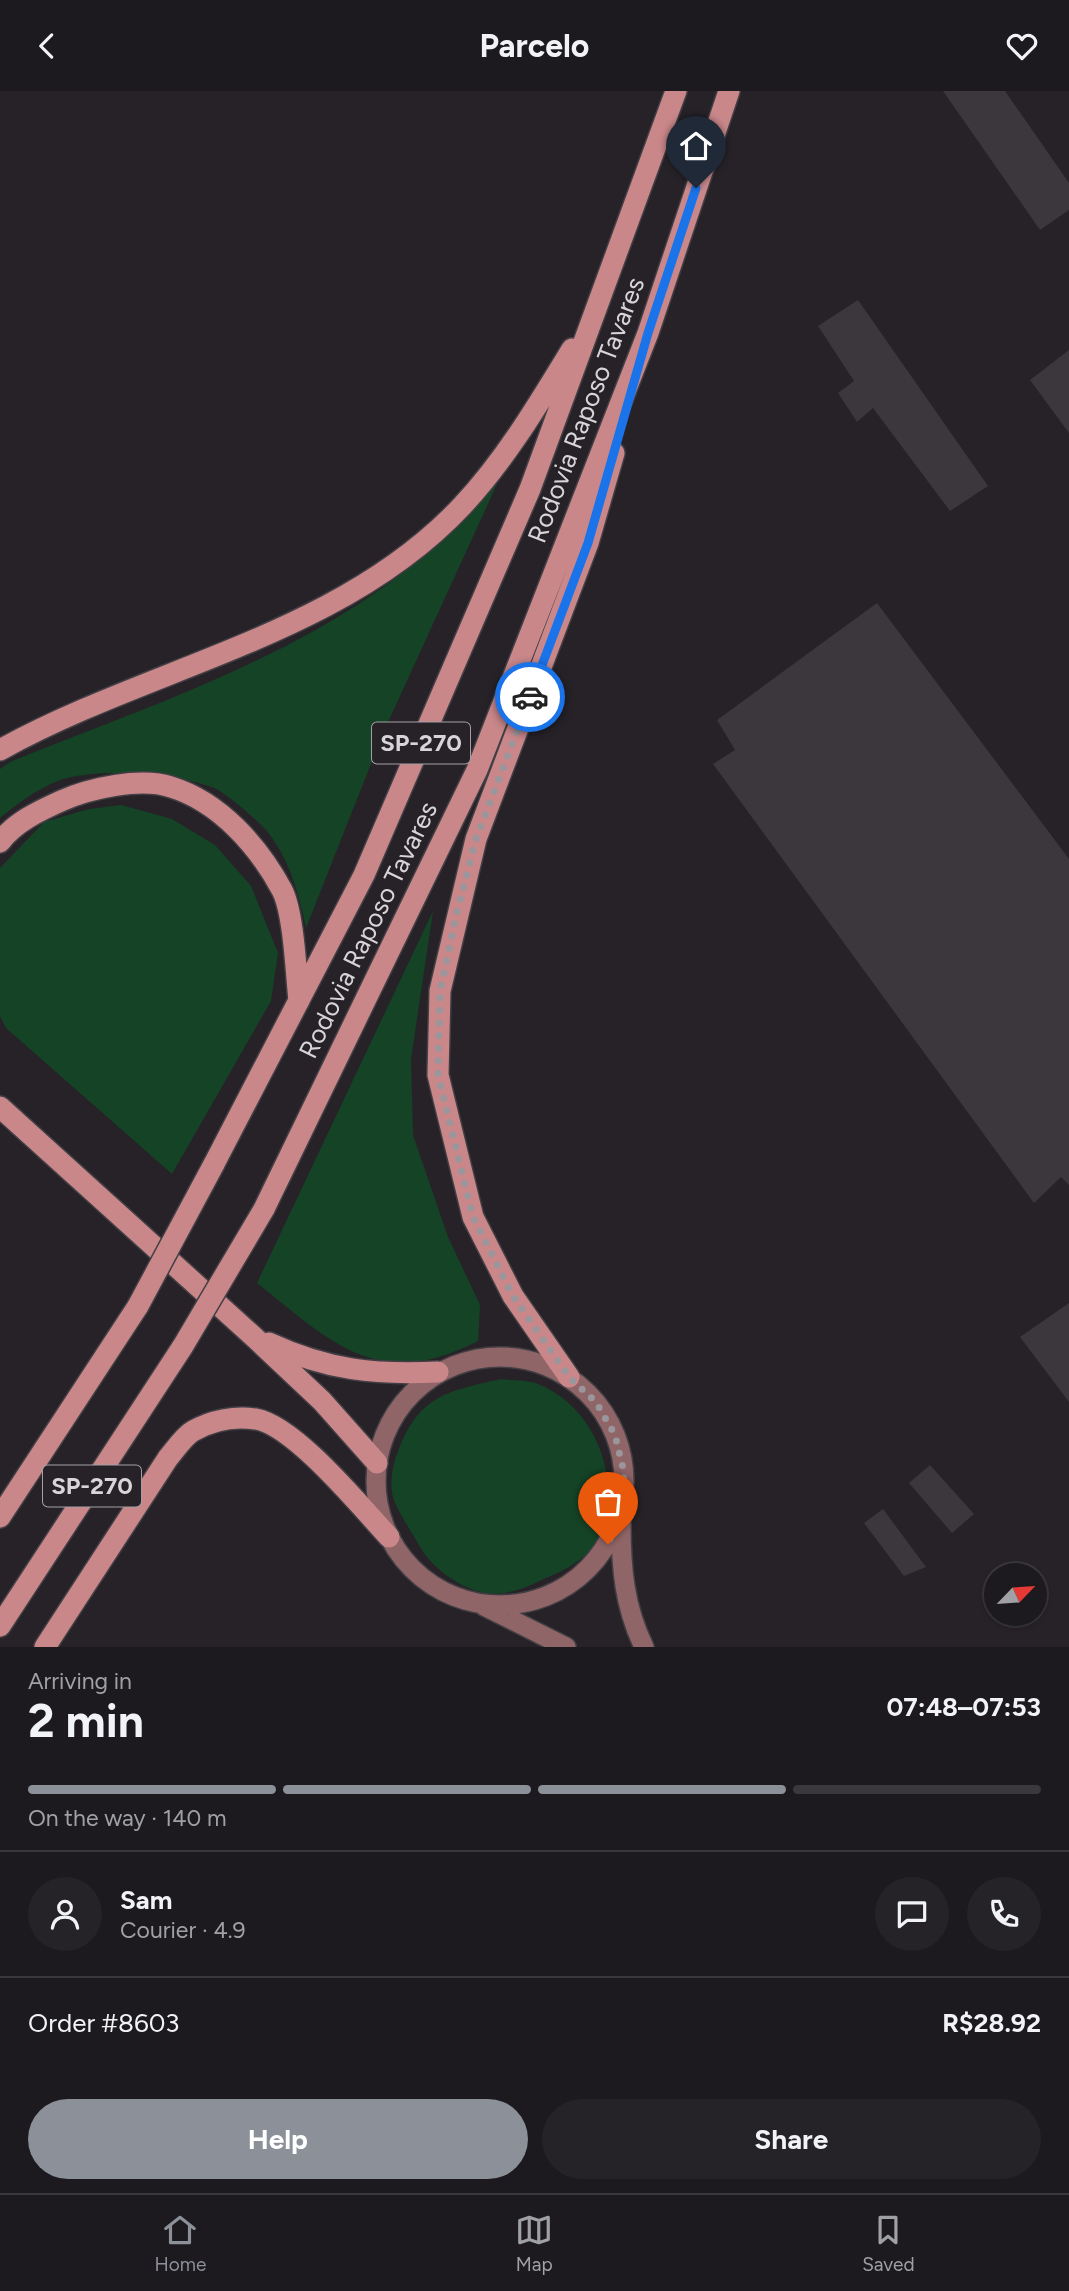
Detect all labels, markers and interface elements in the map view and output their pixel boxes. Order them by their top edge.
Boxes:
icon: back [28,27,66,65]
text: Parcelo [480,27,589,65]
icon: heart [1003,27,1041,65]
pin [666,116,726,188]
icon: home [677,127,715,165]
street label: Rodovia Raposo Tavares [521,273,651,547]
courier [495,662,565,732]
icon: car [511,678,549,716]
road number: SP-270 [372,723,470,763]
street label: Rodovia Raposo Tavares [292,796,444,1064]
road number: SP-270 [43,1465,141,1506]
pin [578,1472,638,1544]
icon: bag [589,1483,627,1521]
north arrow [984,1563,1046,1626]
map controls [984,1563,1047,1626]
text: Arriving in [28,1667,132,1695]
text: 07:48–07:53 [887,1691,1041,1723]
text: 2 min [28,1693,144,1749]
text: On the way · 140 m [28,1804,227,1832]
button: person [28,1877,102,1951]
button: chat [875,1877,949,1951]
button: phone [967,1877,1041,1951]
text: Sam [120,1884,172,1916]
text: Courier · 4.9 [120,1916,246,1944]
text: Order #8603 [28,2007,179,2039]
text: R$28.92 [942,2007,1041,2039]
button: Help [28,2099,528,2179]
button: Share [542,2099,1041,2179]
tab: Home [154,2211,206,2276]
tab: Map [515,2211,553,2276]
tab: Saved [862,2211,915,2276]

